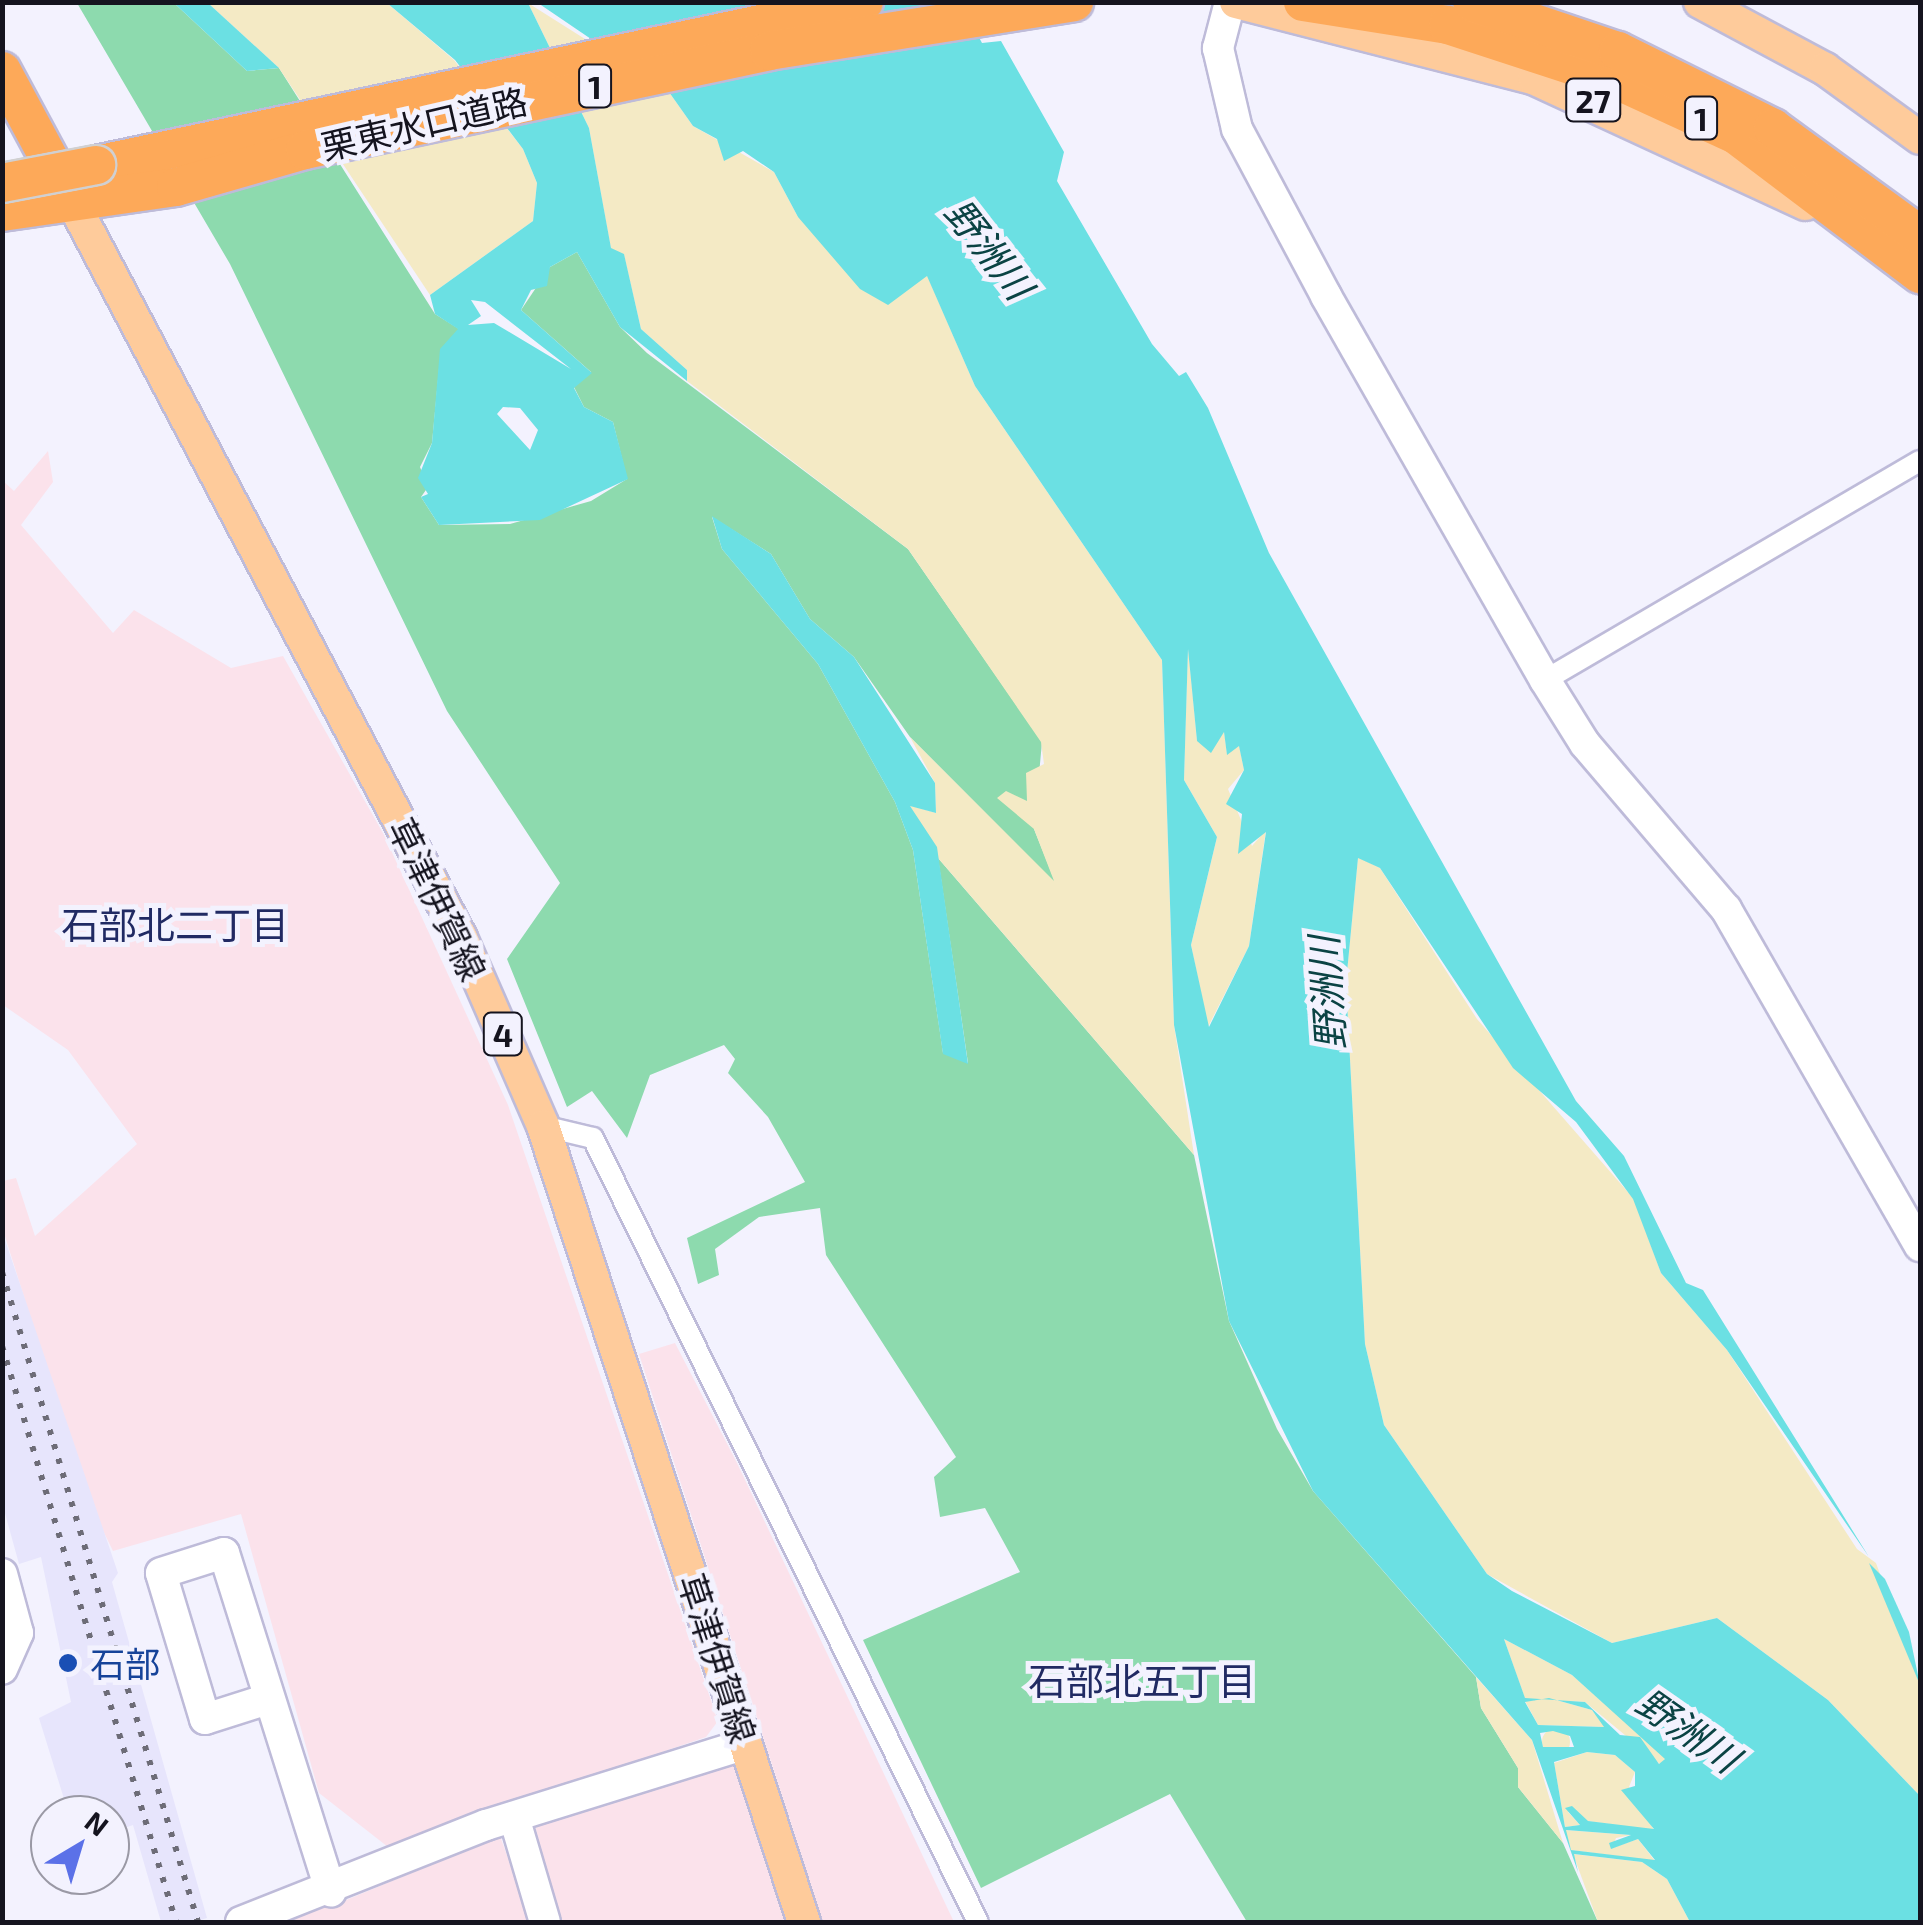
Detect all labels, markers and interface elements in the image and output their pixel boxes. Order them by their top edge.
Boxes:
road number: 1 [578,59,612,113]
road number: 27 [1563,73,1623,127]
street label: 栗東水口道路 [317,79,531,167]
road number: 1 [1684,91,1718,145]
water label: 野洲川 [936,190,1042,308]
street label: 草津伊賀線 [381,811,495,987]
district label: 石部北二丁目 [61,902,289,948]
water label: 野洲川 [1300,935,1354,1051]
road number: 4 [480,1007,526,1061]
street label: 草津伊賀線 [671,1568,765,1748]
place label: 石部 [90,1642,160,1684]
marker: 石部 [55,1650,81,1676]
district label: 石部北五丁目 [1028,1658,1256,1704]
water label: 野洲川 [1628,1679,1748,1781]
north arrow [30,1795,130,1895]
text: N [79,1803,116,1843]

